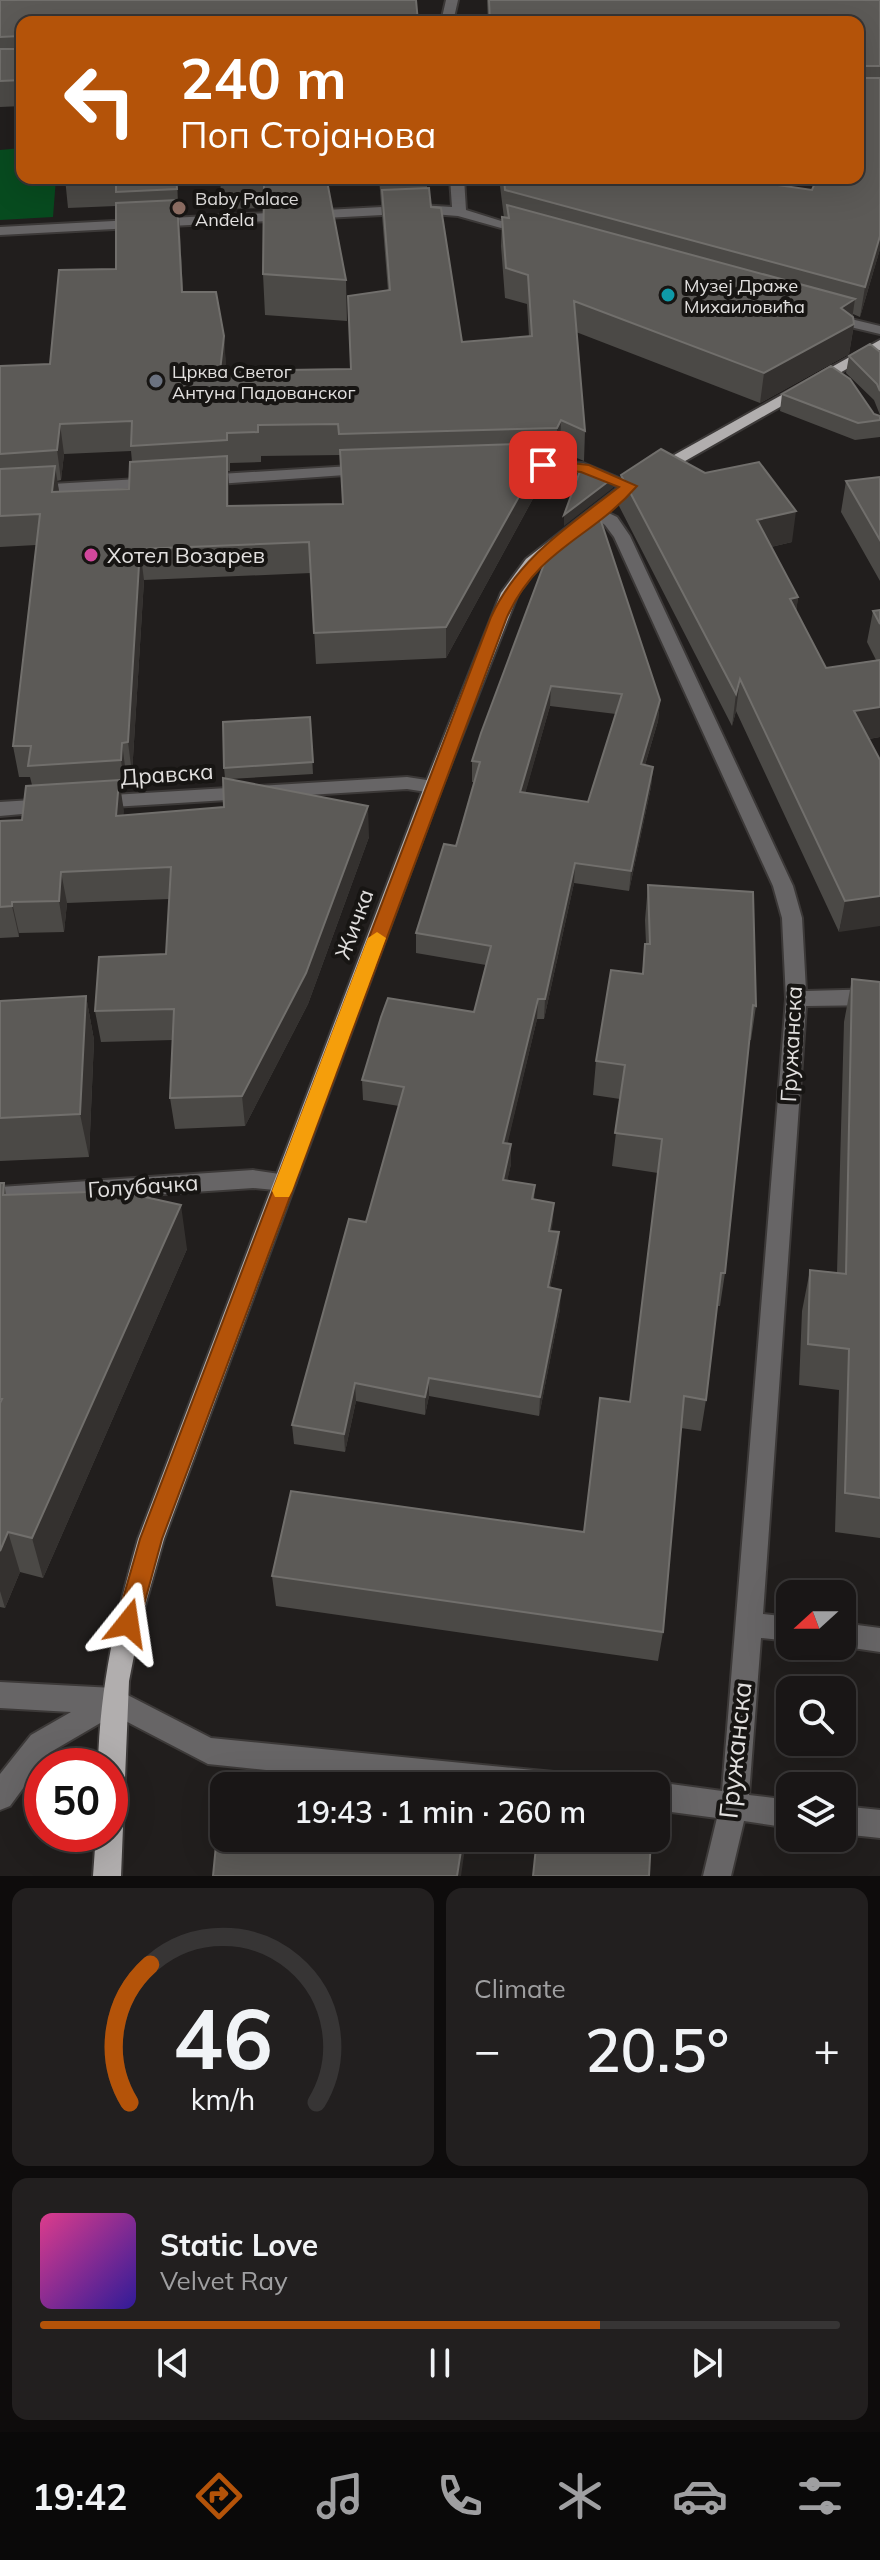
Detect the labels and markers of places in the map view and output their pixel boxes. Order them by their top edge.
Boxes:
place label: Baby Palace Anđela [195,187,299,231]
marker: Baby Palace Anđela [170,199,188,217]
place label: Музеј Драже Михаиловића [684,274,805,318]
marker: Музеј Драже Михаиловића [659,286,677,304]
place label: Црква Светог Антуна Падованског [172,360,356,404]
marker: Црква Светог Антуна Падованског [147,372,165,390]
pin [509,431,577,499]
place label: Хотел Возарев [107,541,265,569]
marker: Хотел Возарев [82,546,100,564]

